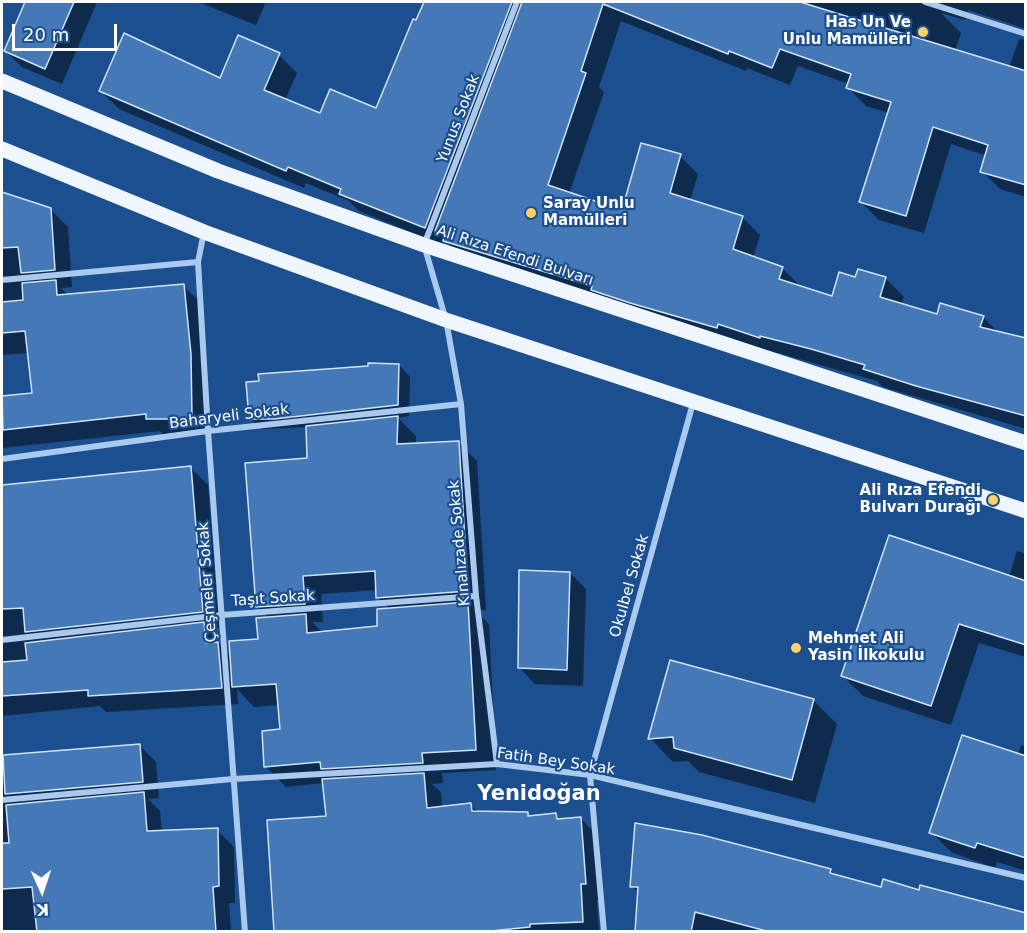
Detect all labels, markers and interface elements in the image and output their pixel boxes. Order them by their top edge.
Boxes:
scale bar [15,12,120,50]
place label: Has Un Ve Unlu Mamülleri [783,14,911,49]
text: 20 m [23,24,69,45]
marker: Has Un Ve Unlu Mamülleri [916,25,930,39]
street label: Yunus Sokak [434,72,484,166]
place label: Saray Unlu Mamülleri [543,195,635,230]
marker: Saray Unlu Mamülleri [524,206,538,220]
street label: Ali Rıza Efendi Bulvarı [434,222,596,290]
street label: Baharyeli Sokak [168,401,290,433]
street label: Kınalızade Sokak [446,479,474,607]
place label: Ali Rıza Efendi Bulvarı Durağı [860,482,981,517]
marker: Ali Rıza Efendi Bulvarı Durağı [986,493,1000,507]
street label: Çeşmeler Sokak [195,521,221,643]
street label: Okulbel Sokak [607,532,653,640]
street label: Taşıt Sokak [231,587,315,611]
place label: Mehmet Ali Yasin İlkokulu [808,630,925,665]
marker: Mehmet Ali Yasin İlkokulu [789,641,803,655]
street label: Fatih Bey Sokak [496,745,616,779]
district label: Yenidoğan [477,782,601,808]
north arrow [12,861,72,921]
text: K [36,900,50,919]

